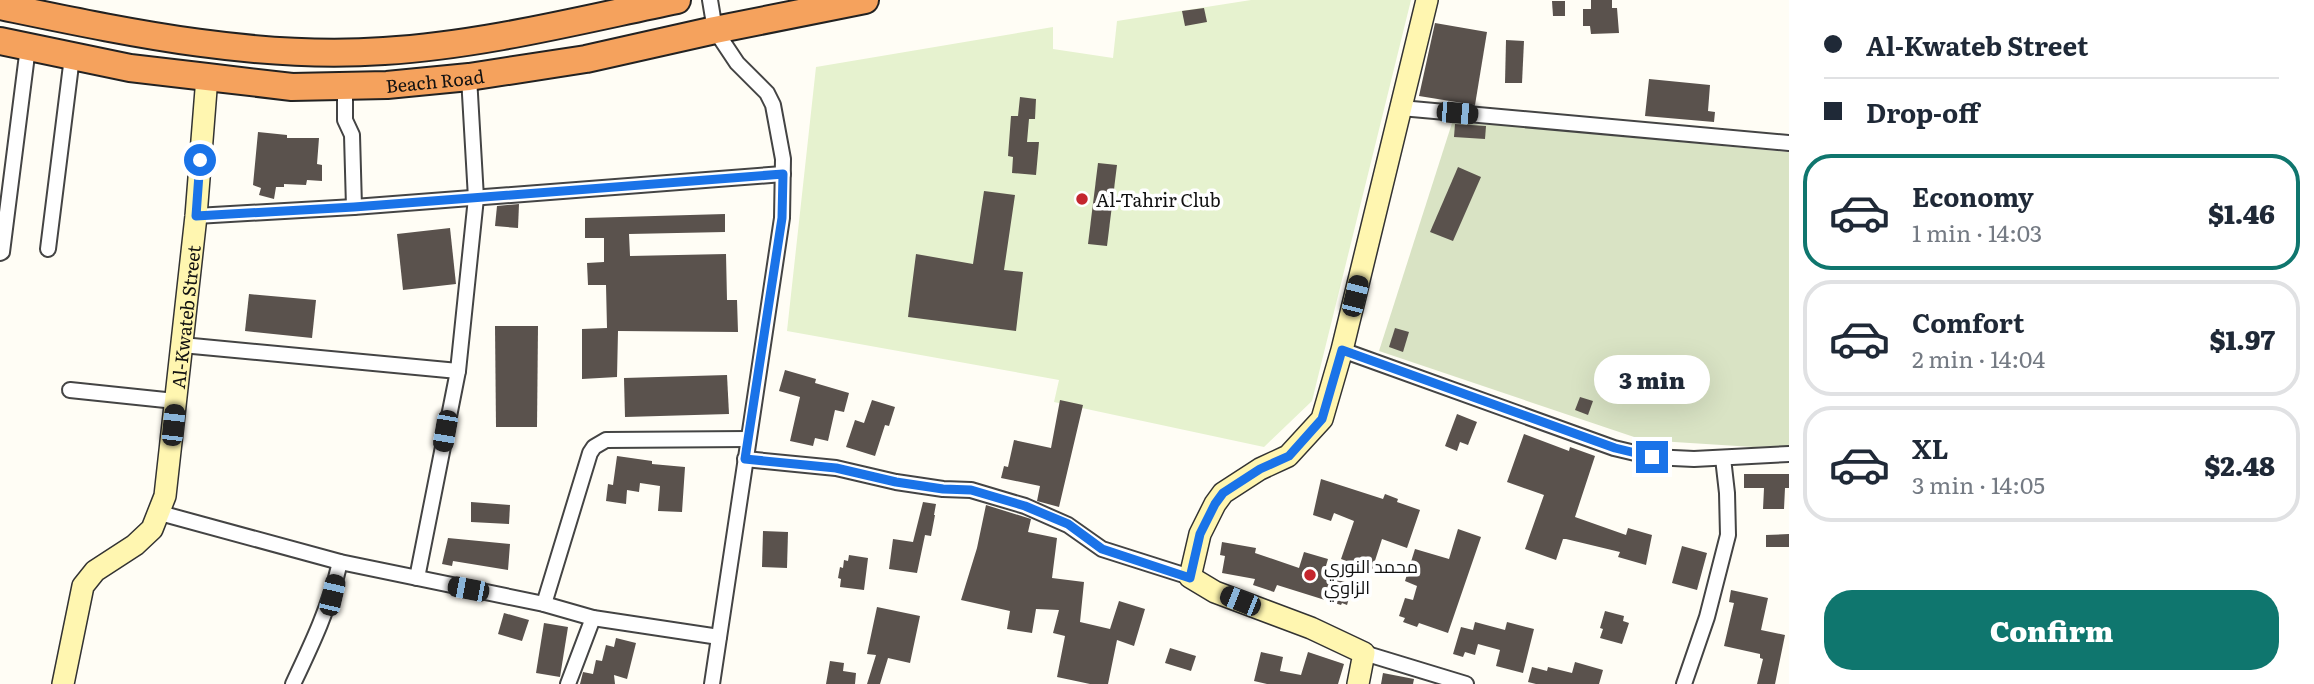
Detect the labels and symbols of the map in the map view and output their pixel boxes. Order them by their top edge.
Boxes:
street label: Beach Road [384,61,486,99]
car [1436,101,1479,125]
route start [184,144,216,176]
place label: Al-Tahrir Club [1096,186,1221,213]
marker: Al-Tahrir Club [1074,191,1090,207]
street label: Al-Kwateb Street [163,243,206,390]
car [1340,273,1371,319]
callout: 3 min [1594,356,1710,405]
car [161,403,186,447]
car [432,408,459,454]
route end [1636,441,1668,473]
place label: محمد النوري الزاوي [1324,552,1418,602]
marker: محمد النوري الزاوي [1302,567,1318,583]
car [318,572,347,618]
car [446,575,491,603]
car [1217,583,1264,619]

